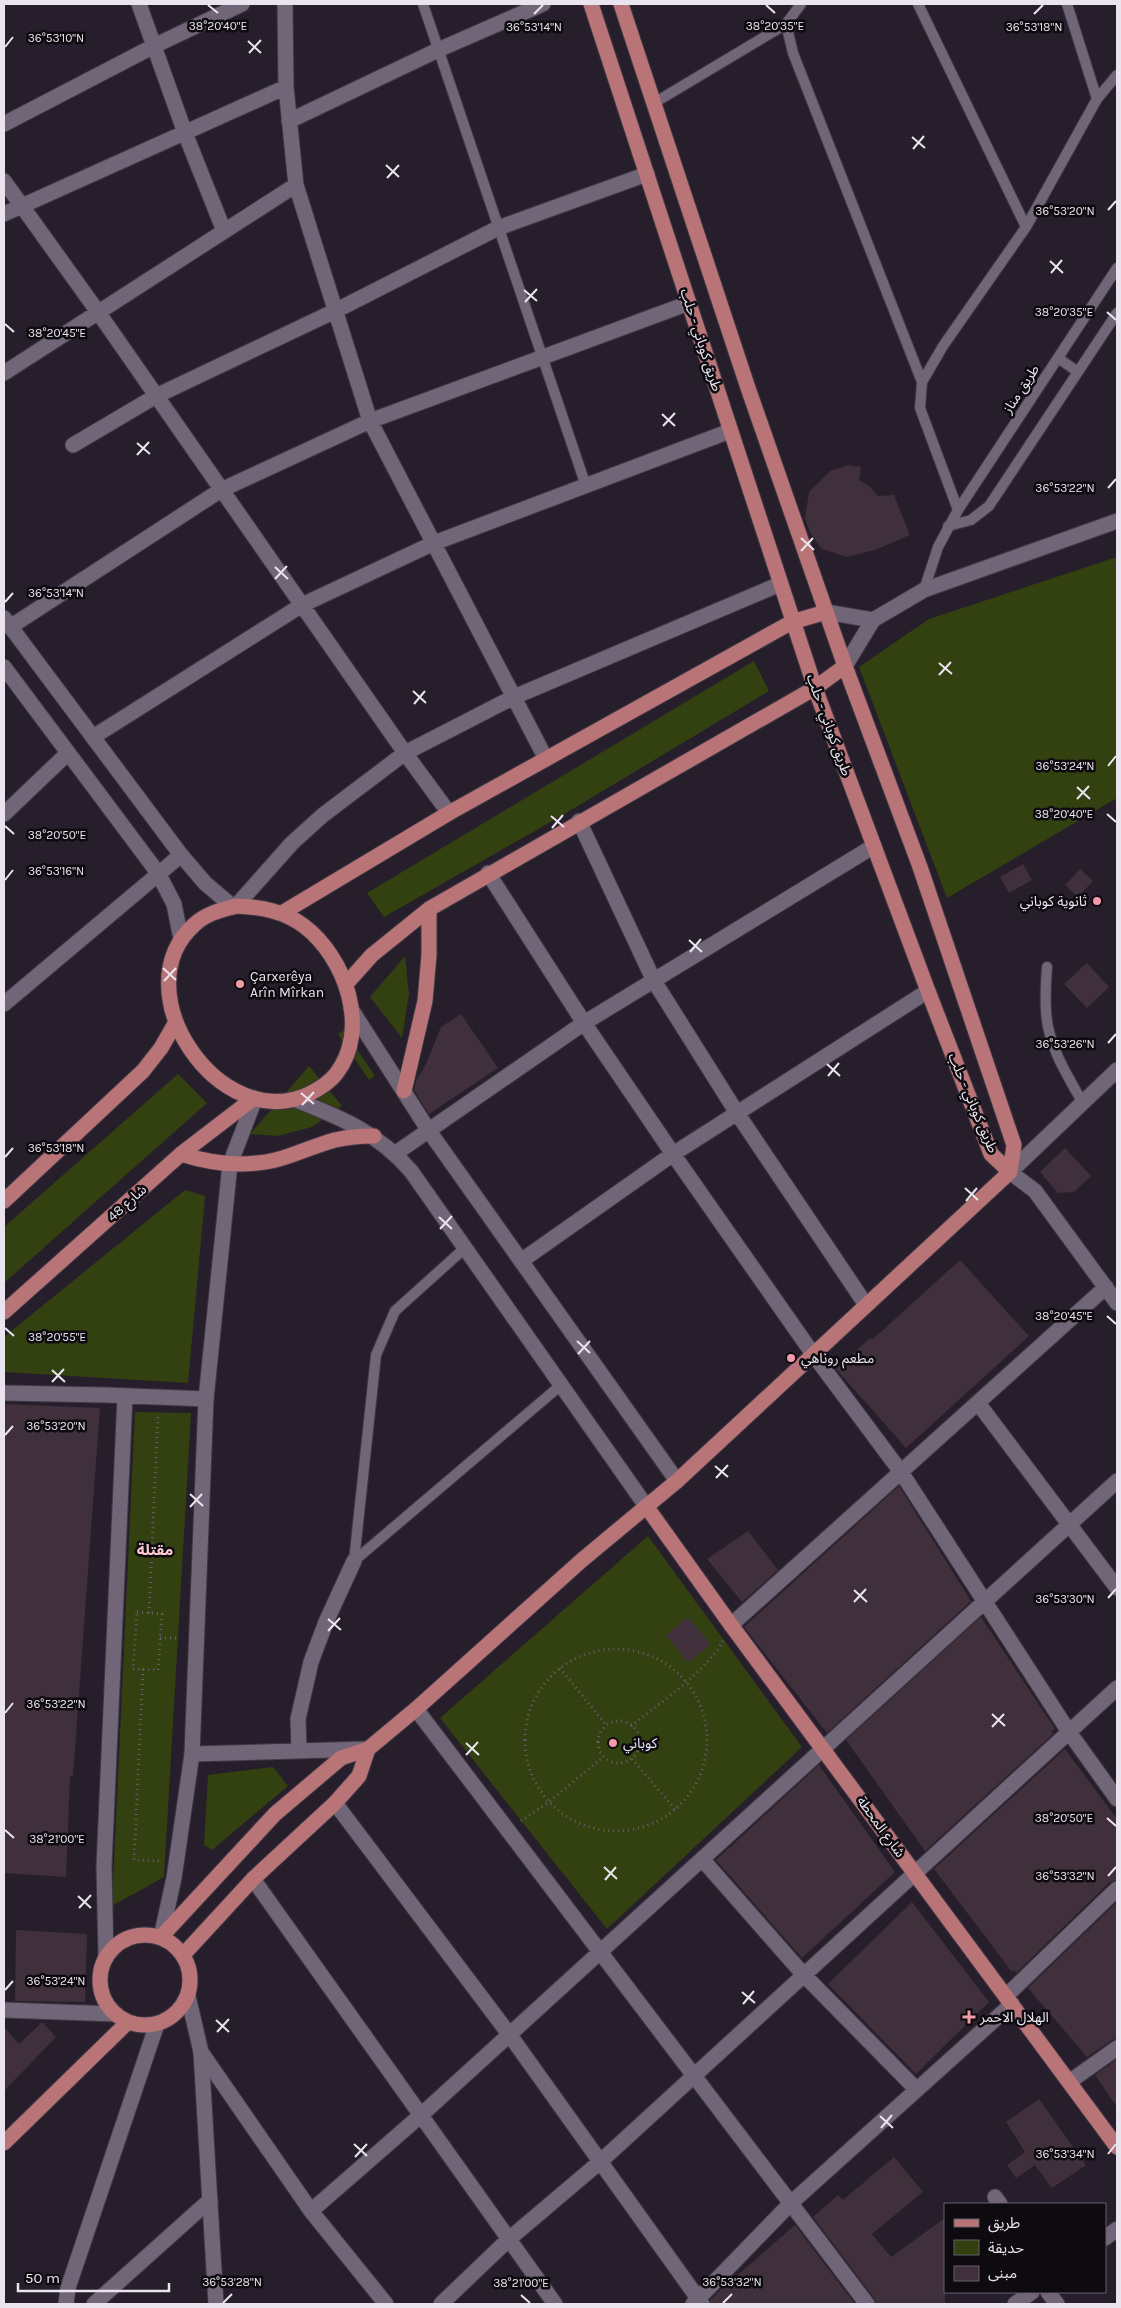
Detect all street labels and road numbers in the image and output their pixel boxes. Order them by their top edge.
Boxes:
street label: طريق كوباني - حلب [674,286,726,394]
street label: طريق مناز [998,361,1044,418]
street label: طريق كوباني - حلب [801,672,855,779]
street label: طريق كوباني - حلب [942,1050,1002,1156]
street label: 48 شارع [104,1181,152,1227]
street label: شارع المحطة [852,1793,909,1862]

